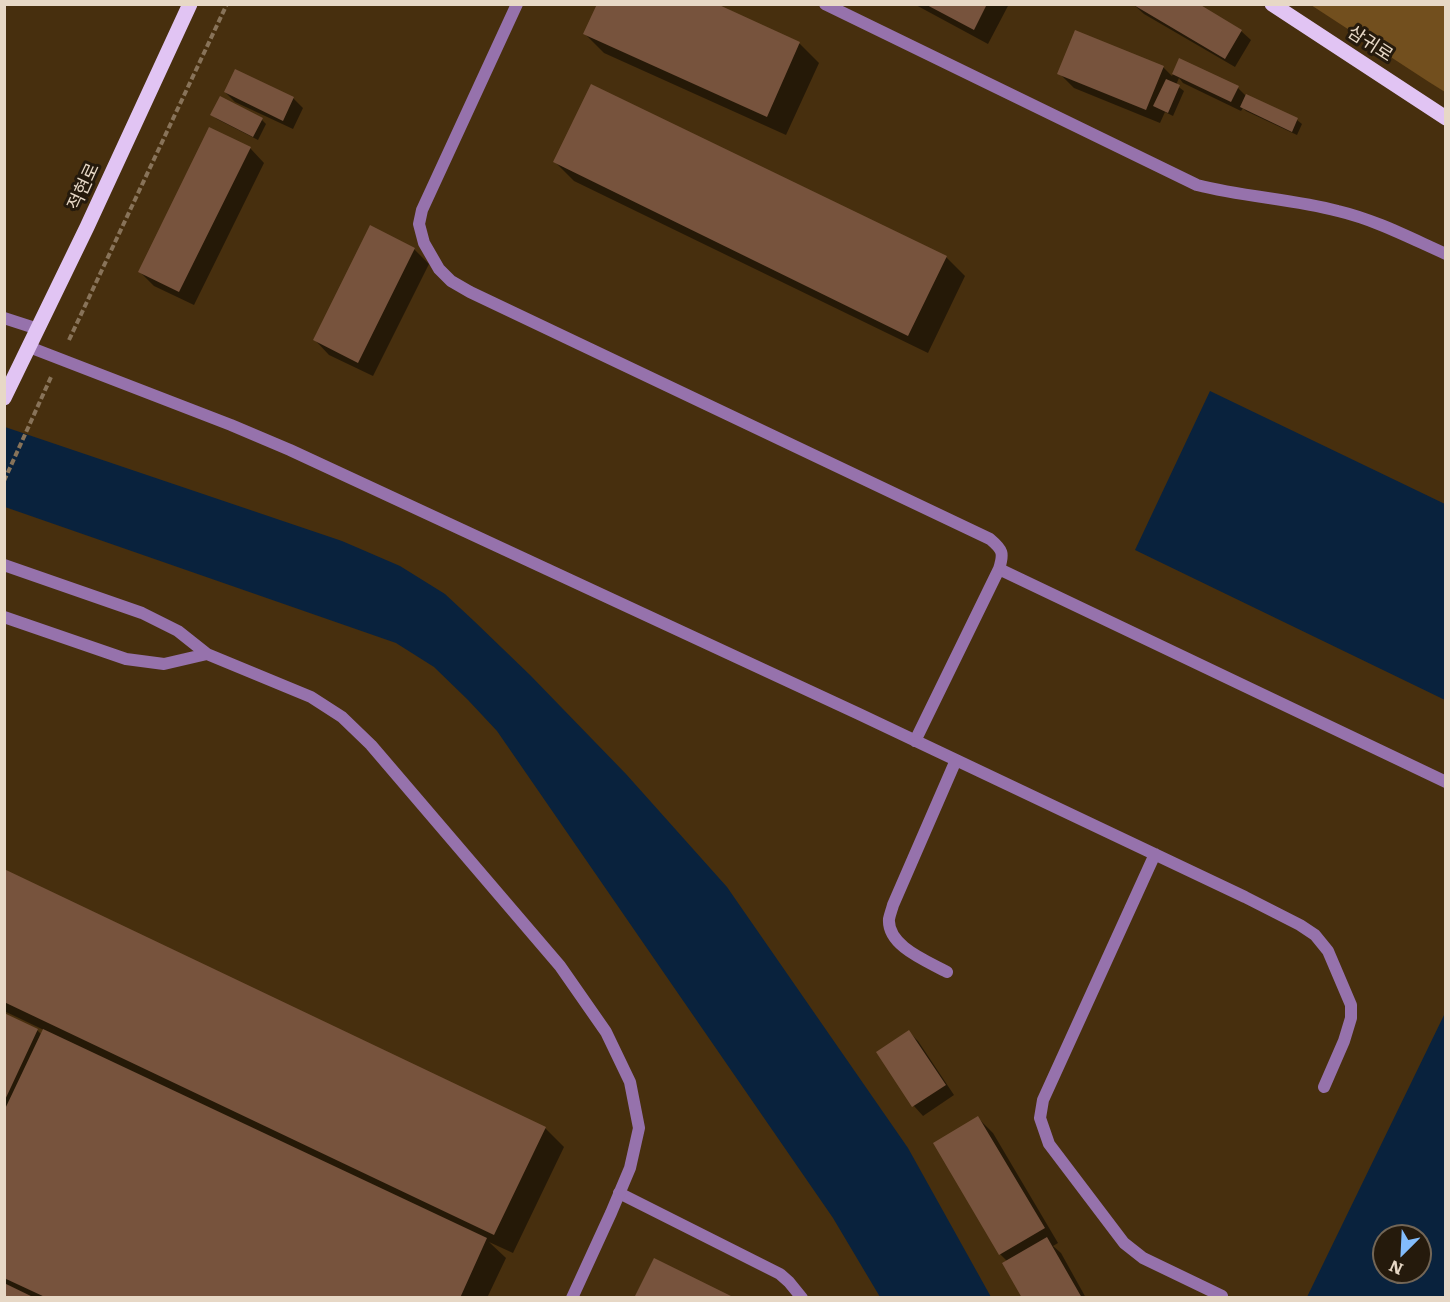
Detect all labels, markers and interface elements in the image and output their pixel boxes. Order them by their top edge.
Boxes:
street label: 삼귀로 [1343,21,1397,67]
street label: 적현로 [64,160,104,214]
north arrow [1372,1224,1432,1284]
text: N [1384,1255,1407,1282]

